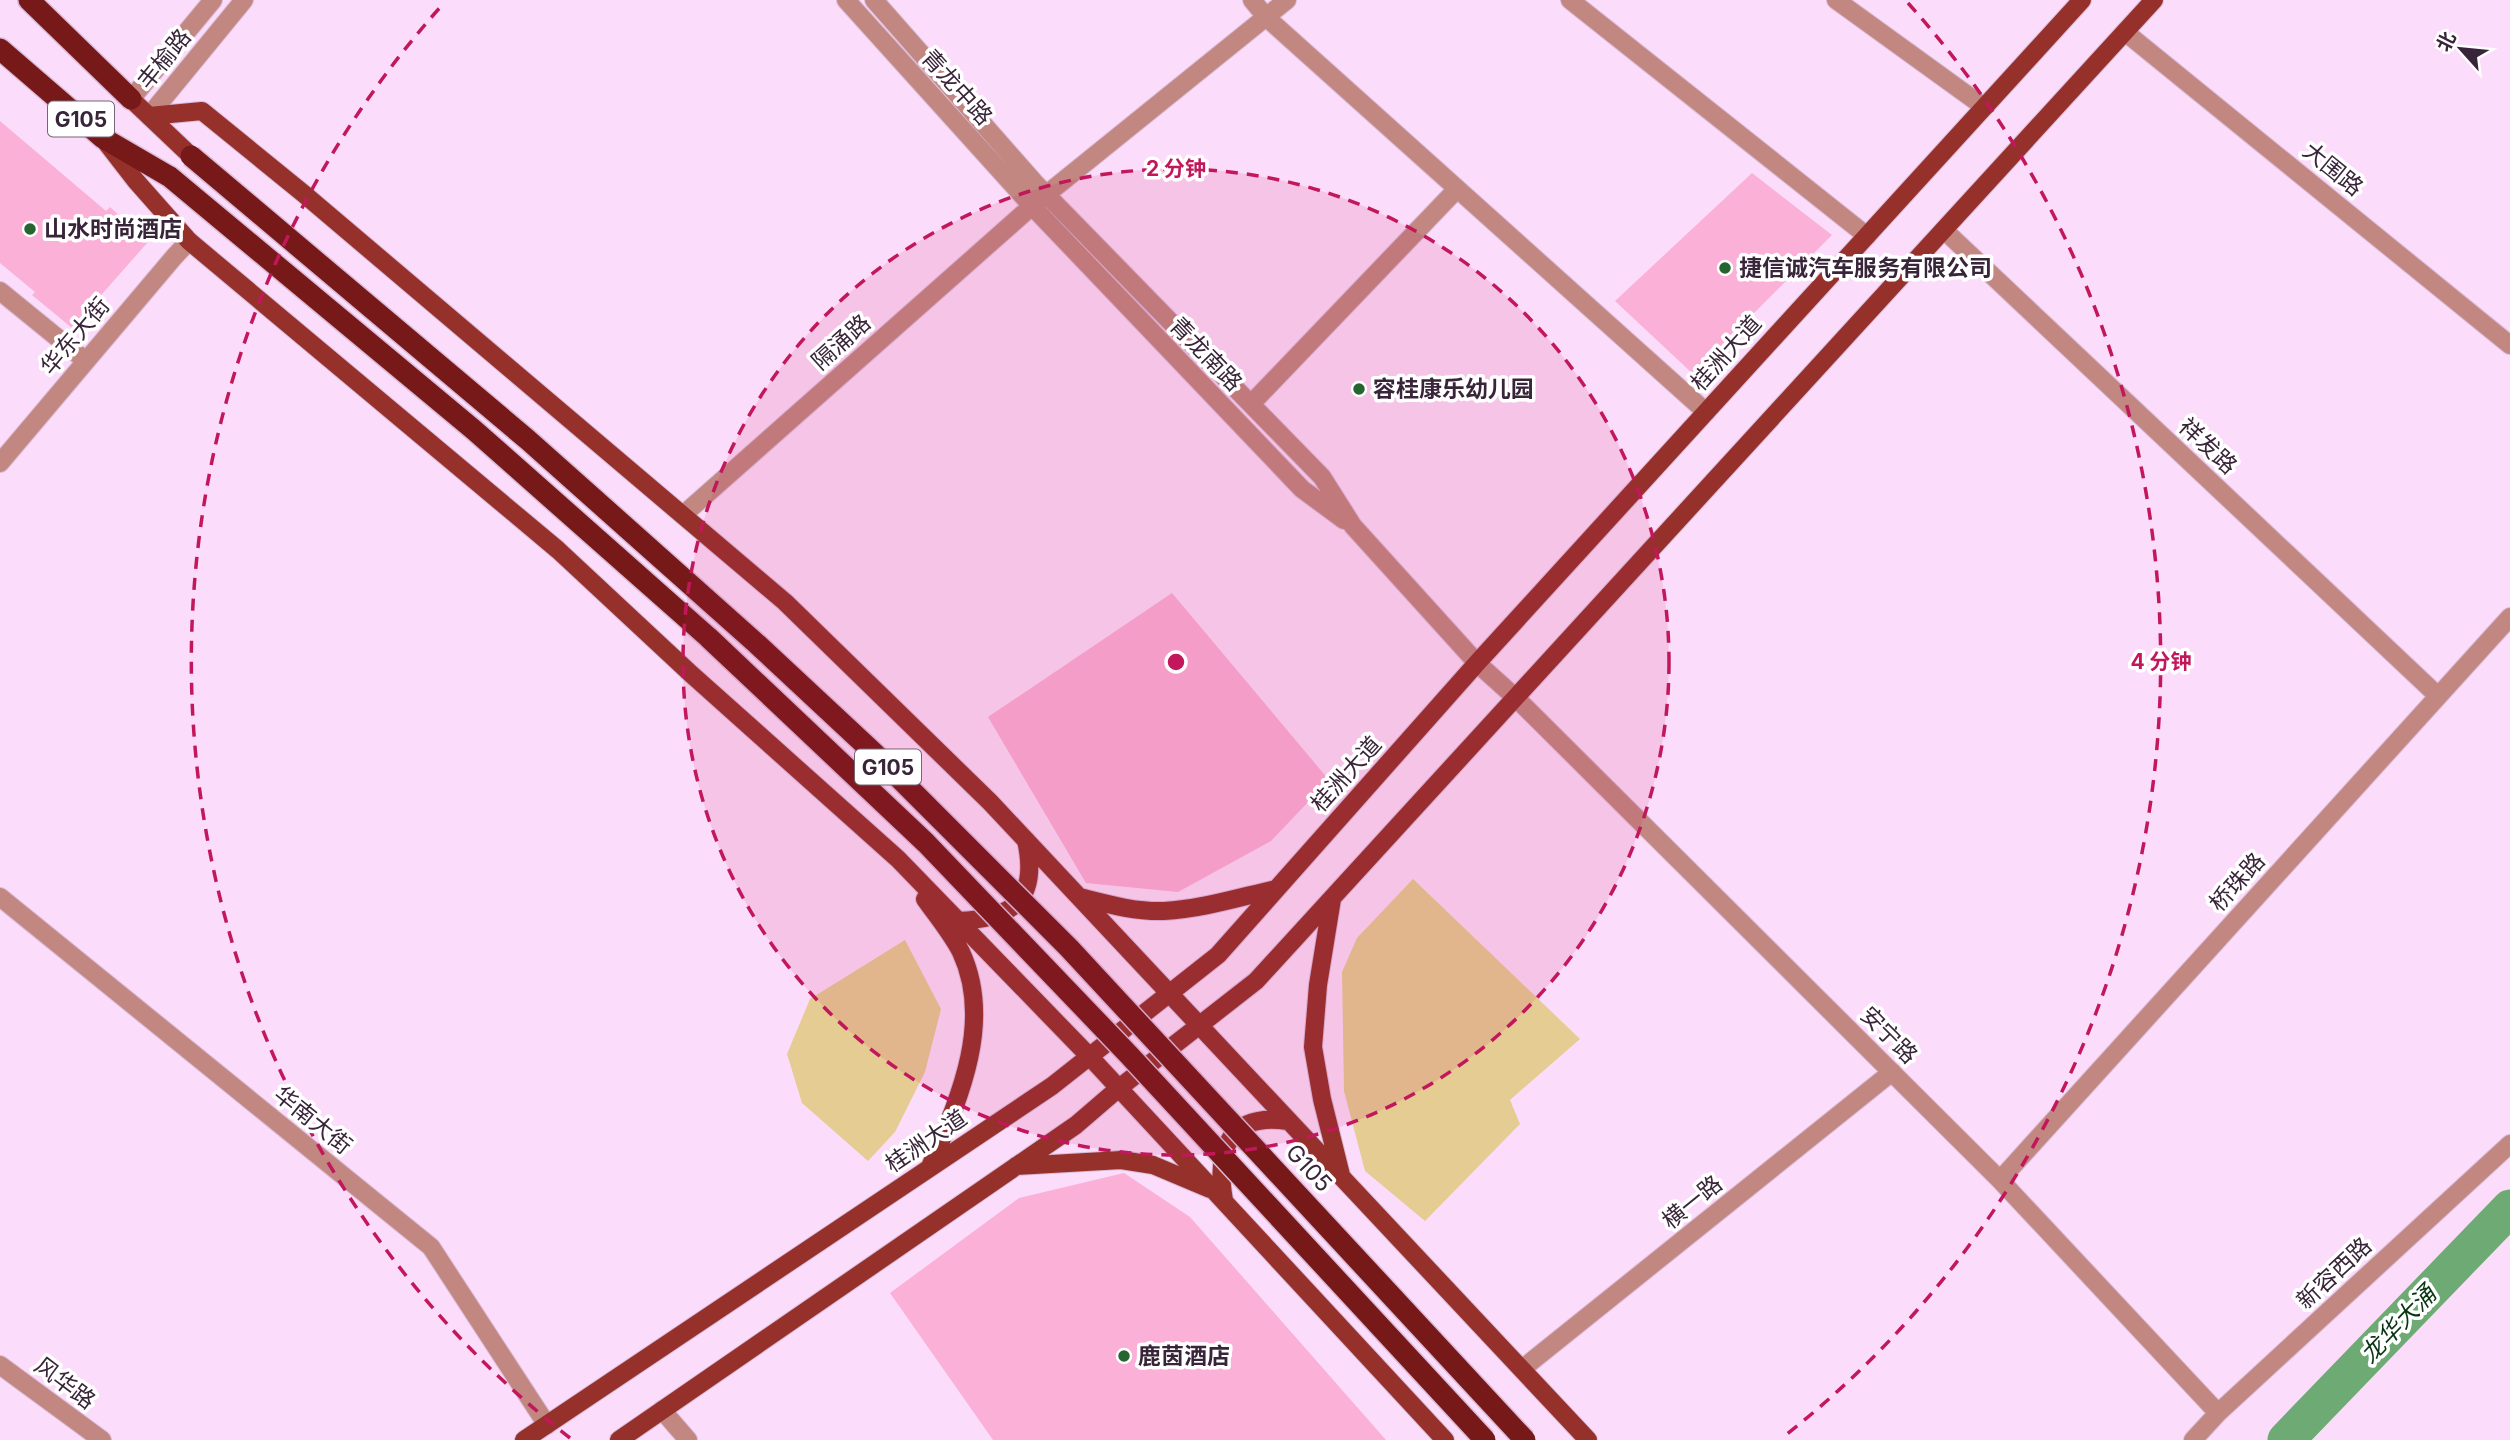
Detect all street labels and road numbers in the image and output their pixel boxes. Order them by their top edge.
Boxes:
street label: 丰榆路 [131,23,197,95]
street label: 青龙中路 [916,43,998,131]
road number: G105 [48,102,114,136]
street label: 大围路 [2297,136,2369,202]
street label: 华东大街 [35,292,115,380]
street label: 隔涌路 [806,309,876,375]
street label: 桂洲大道 [1685,309,1767,397]
street label: 青龙南路 [1164,311,1248,397]
street label: 祥发路 [2173,412,2243,480]
street label: 桂洲大道 [1305,730,1387,818]
road number: G105 [855,750,921,784]
street label: 桥珠路 [2204,847,2270,917]
street label: 安宁路 [1855,1001,1923,1069]
street label: 华南大街 [268,1080,358,1160]
street label: 桂洲大道 [880,1104,972,1178]
street label: G105 [1280,1138,1338,1198]
street label: 横一路 [1656,1169,1728,1235]
street label: 新容西路 [2291,1231,2377,1315]
street label: 风华路 [29,1351,101,1415]

